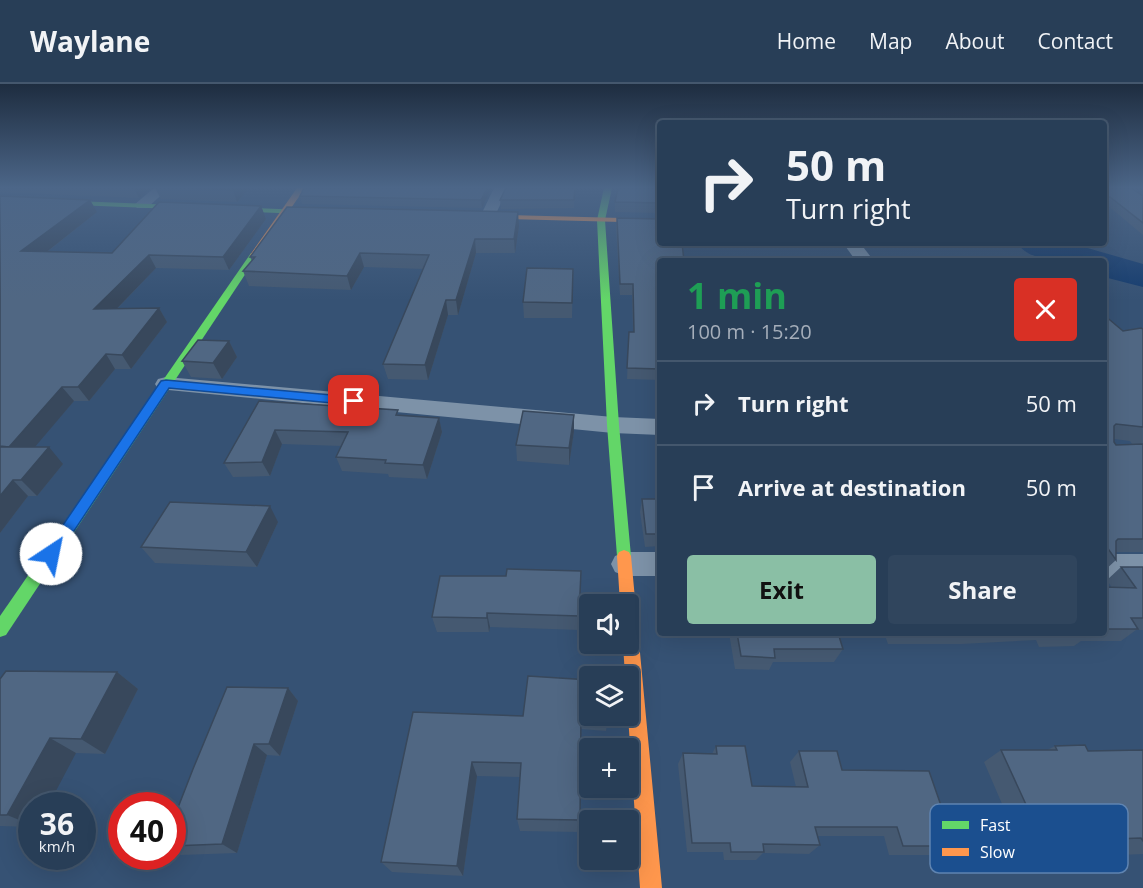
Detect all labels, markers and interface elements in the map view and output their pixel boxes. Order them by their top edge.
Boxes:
text: Waylane [30,22,150,60]
text: Home [777,27,836,55]
text: Map [869,27,912,55]
text: About [945,27,1005,55]
text: Contact [1038,27,1113,55]
text: 50 m [786,136,886,193]
icon: right [687,144,765,222]
text: Turn right [786,190,911,227]
text: 1 min [687,271,787,320]
button: close [1014,278,1077,341]
text: 100 m · 15:20 [687,318,812,345]
pin [328,375,379,426]
icon: arrive [337,384,370,417]
icon: right [687,387,720,420]
text: Turn right [738,388,849,418]
text: 50 m [1026,388,1077,418]
icon: arrive [687,471,720,504]
text: Arrive at destination [738,472,966,502]
text: 50 m [1026,472,1077,502]
position arrow [19,522,83,586]
button: Exit [687,555,876,624]
button: Share [888,555,1077,624]
map controls [579,594,639,870]
button: sound [579,594,639,654]
button: layers [579,666,639,726]
button: + [579,738,639,798]
speed limit sign: 40 [108,792,186,870]
text: 36 [40,803,74,844]
legend [930,804,1128,873]
button: − [579,810,639,870]
text: Fast [980,814,1011,836]
text: km/h [39,836,75,856]
text: Slow [980,841,1015,863]

